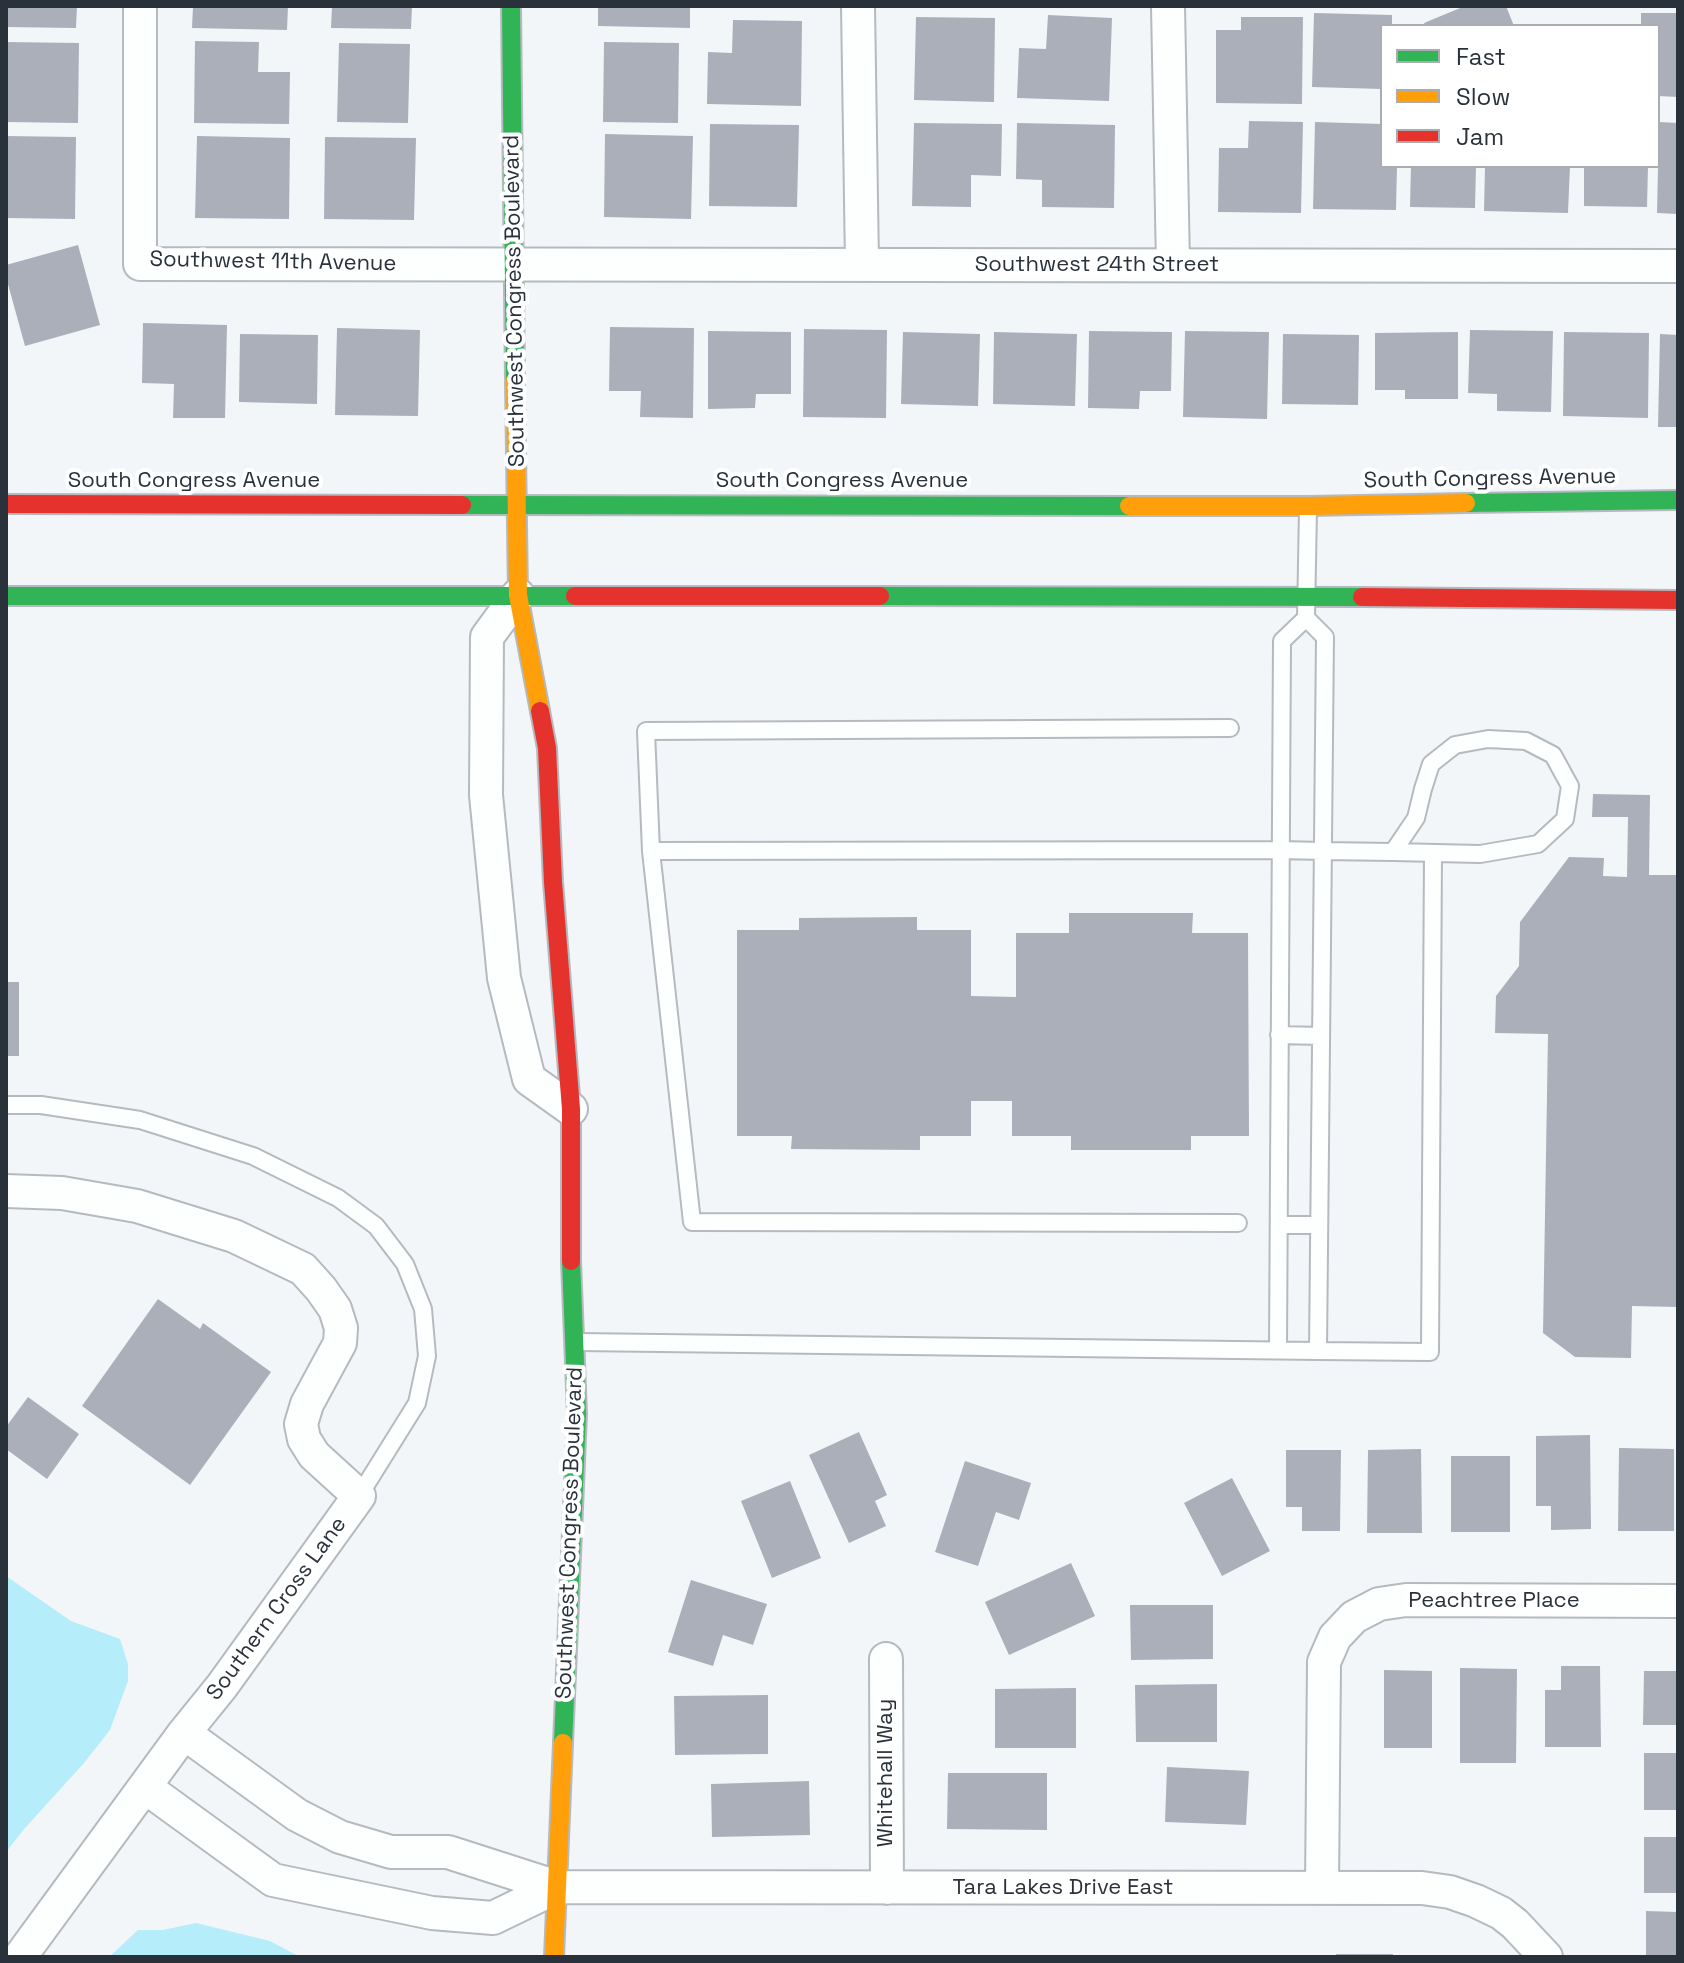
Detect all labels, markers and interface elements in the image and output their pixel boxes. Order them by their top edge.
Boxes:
legend [1380,24,1660,168]
text: Fast [1456,41,1506,72]
text: Slow [1456,81,1510,112]
text: Jam [1456,121,1504,152]
street label: Southwest Congress Boulevard [499,135,531,467]
street label: Southwest 11th Avenue [149,247,397,277]
street label: Southwest 24th Street [975,252,1219,278]
street label: South Congress Avenue [1363,464,1617,494]
street label: South Congress Avenue [68,468,320,494]
street label: South Congress Avenue [716,468,968,494]
street label: Southwest Congress Boulevard [551,1366,589,1700]
street label: Southern Cross Lane [202,1512,352,1706]
street label: Peachtree Place [1408,1588,1580,1614]
street label: Whitehall Way [873,1699,899,1847]
street label: Tara Lakes Drive East [953,1875,1173,1901]

